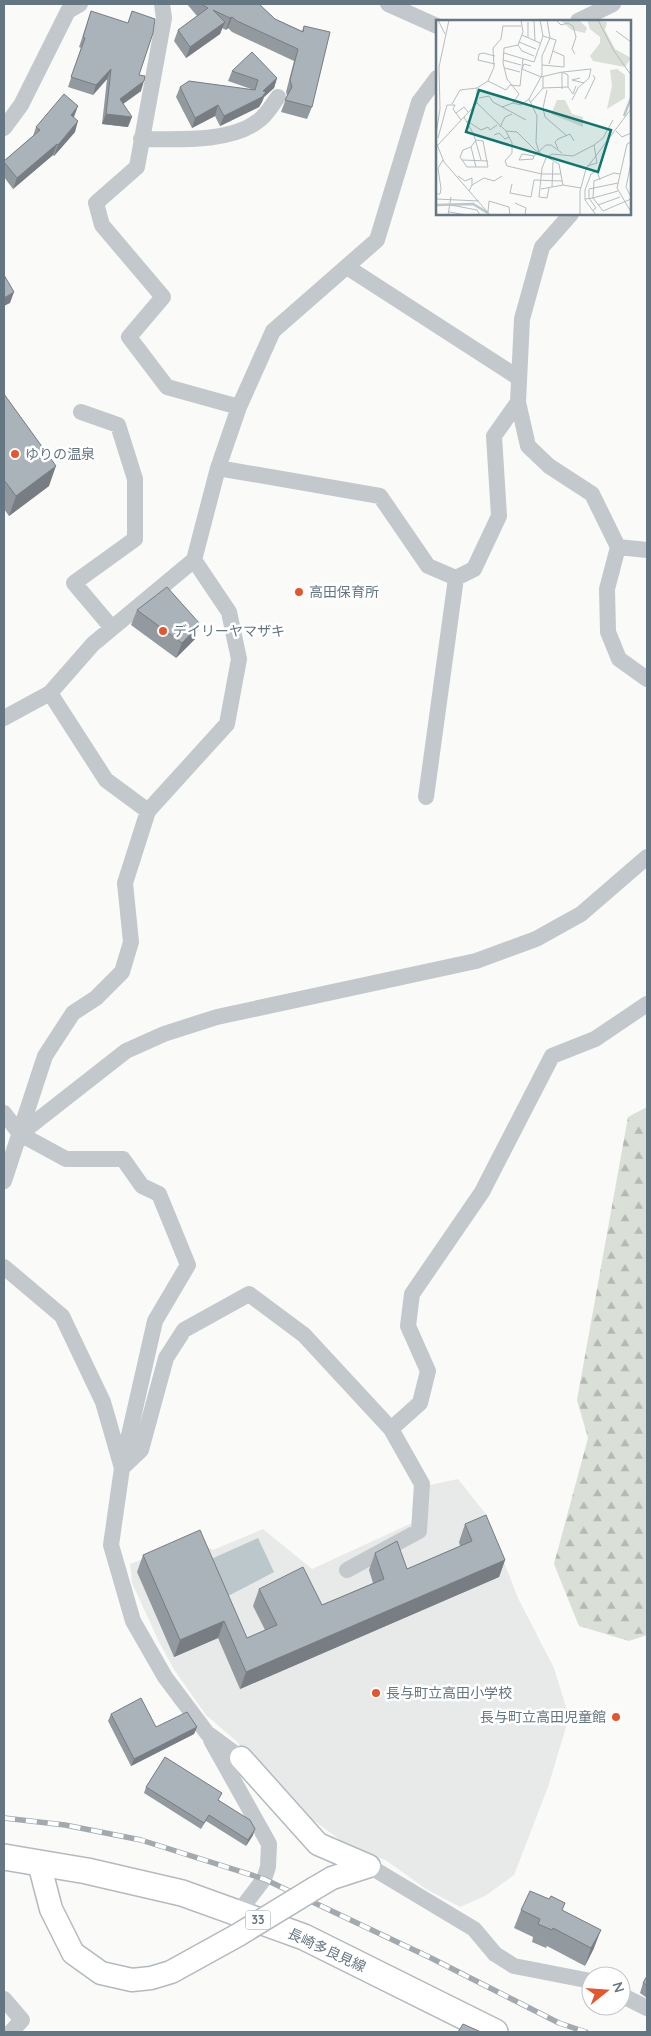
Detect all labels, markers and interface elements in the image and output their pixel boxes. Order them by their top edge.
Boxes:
inset map [436,20,631,215]
place label: ゆりの温泉 [25,445,95,463]
marker: ゆりの温泉 [9,448,21,460]
place label: 高田保育所 [309,583,379,601]
marker: 高田保育所 [293,586,305,598]
place label: デイリーヤマザキ [173,622,285,640]
marker: デイリーヤマザキ [157,625,169,637]
place label: 長与町立高田小学校 [386,1684,512,1702]
marker: 長与町立高田小学校 [370,1687,382,1699]
place label: 長与町立高田児童館 [480,1708,606,1726]
marker: 長与町立高田児童館 [610,1711,622,1723]
road number: 33 [246,1910,270,1930]
street label: 長崎多良見線 [285,1924,369,1976]
north arrow [581,1966,631,2016]
text: N [608,1980,629,1995]

